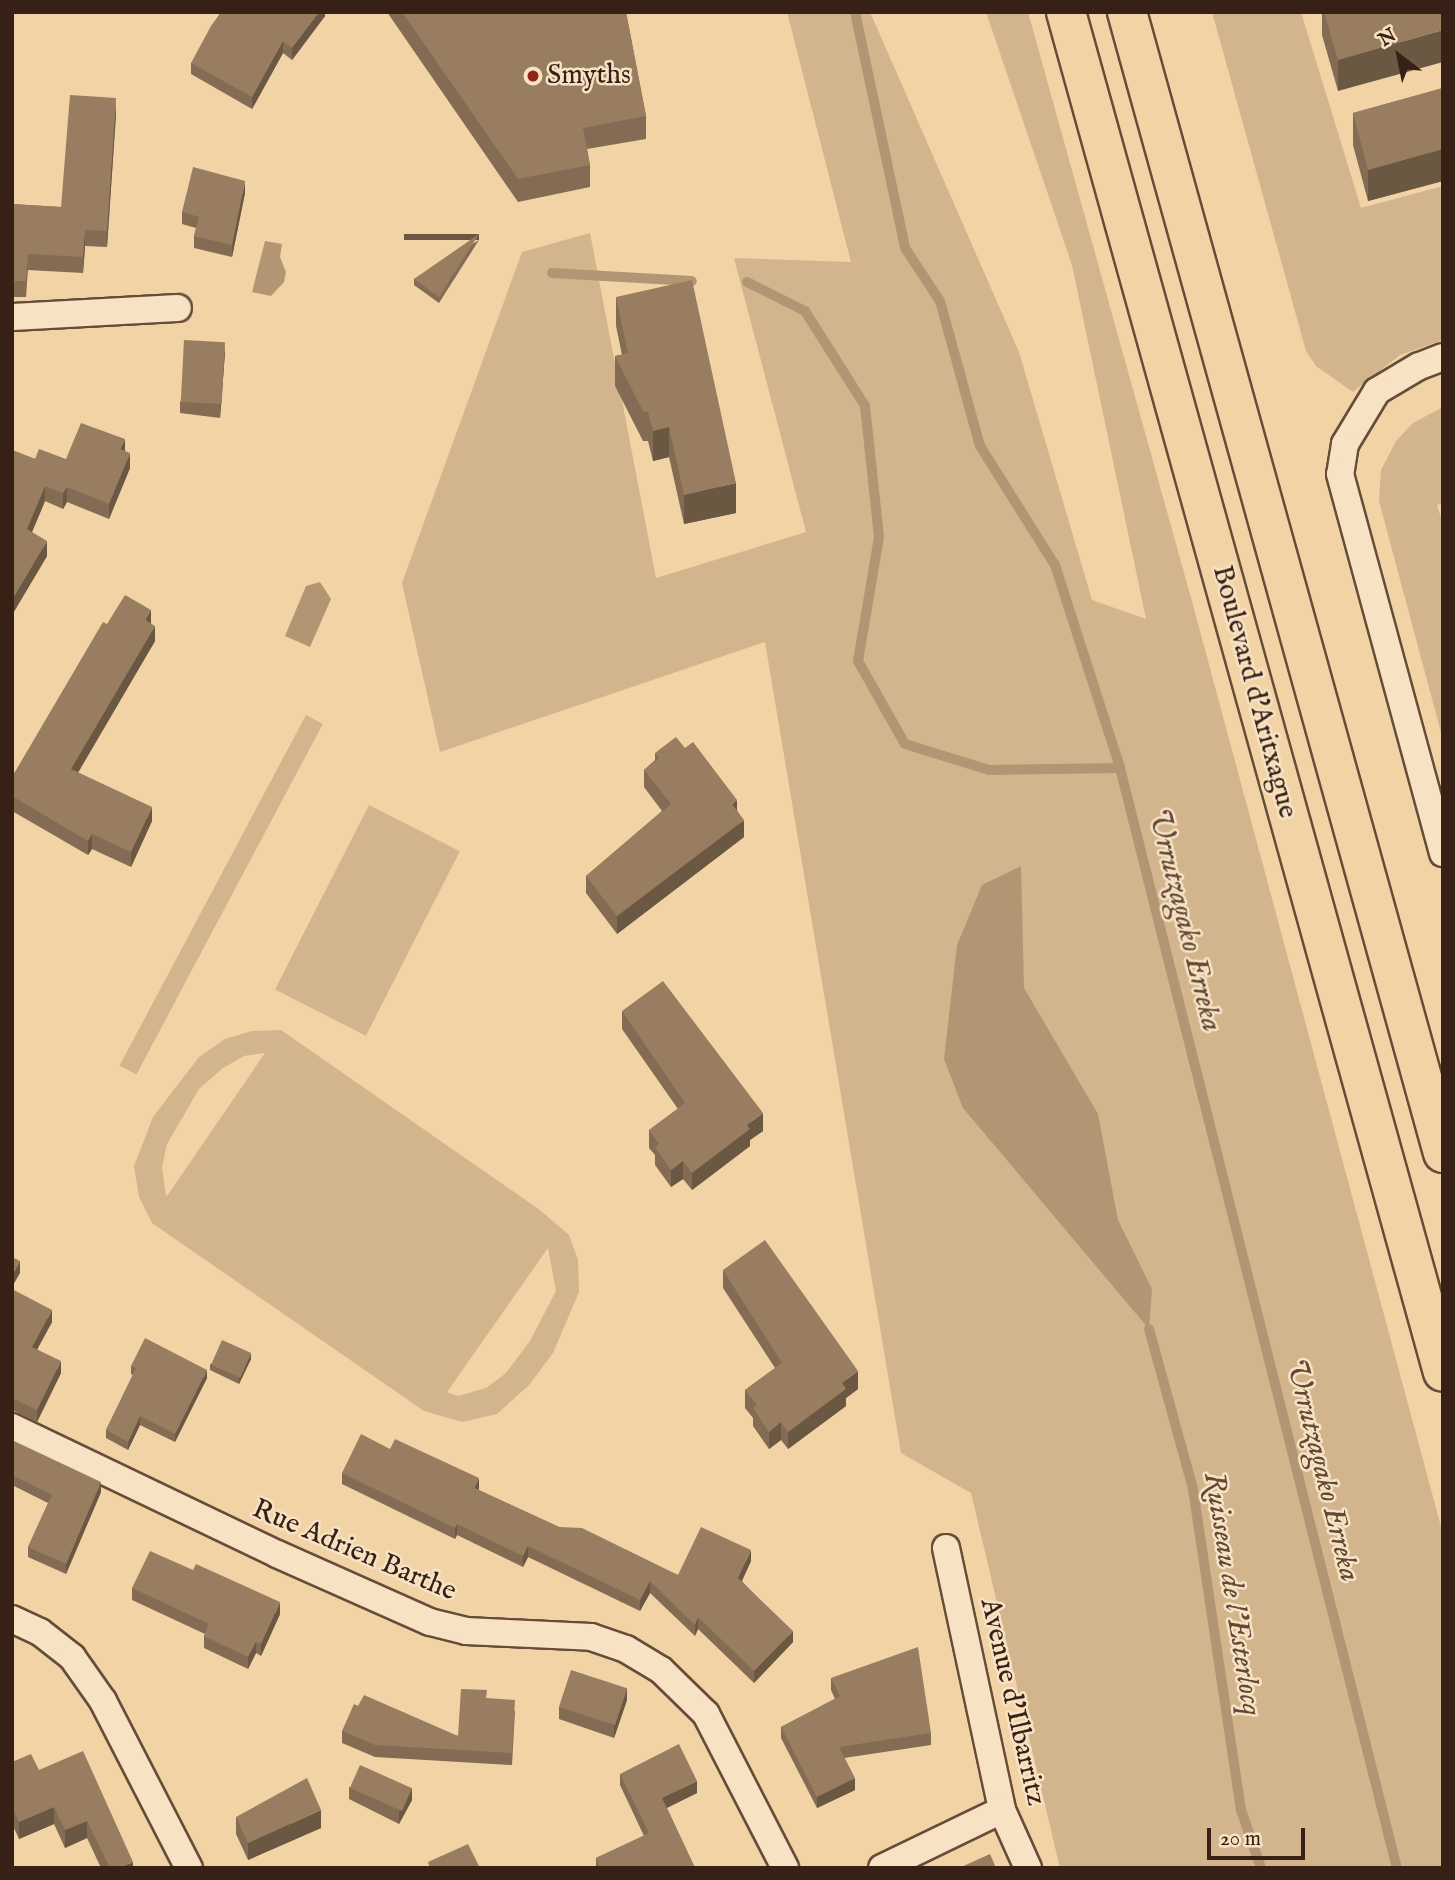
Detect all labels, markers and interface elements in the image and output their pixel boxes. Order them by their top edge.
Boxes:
north arrow [1364,21,1434,91]
text: N [1375,24,1401,53]
place label: Smyths [547,59,631,93]
marker: Smyths [525,68,541,84]
street label: Boulevard d'Aritxague [1204,562,1304,822]
water label: Urrutzagako Erreka [1139,805,1229,1035]
water label: Urrutzagako Erreka [1277,1355,1367,1585]
water label: Ruisseau de l'Esterlocq [1195,1470,1269,1718]
street label: Rue Adrien Barthe [247,1493,461,1609]
street label: Avenue d'Ilbarritz [972,1595,1052,1809]
scale bar [1210,1814,1308,1858]
text: 20 m [1220,1826,1261,1853]

